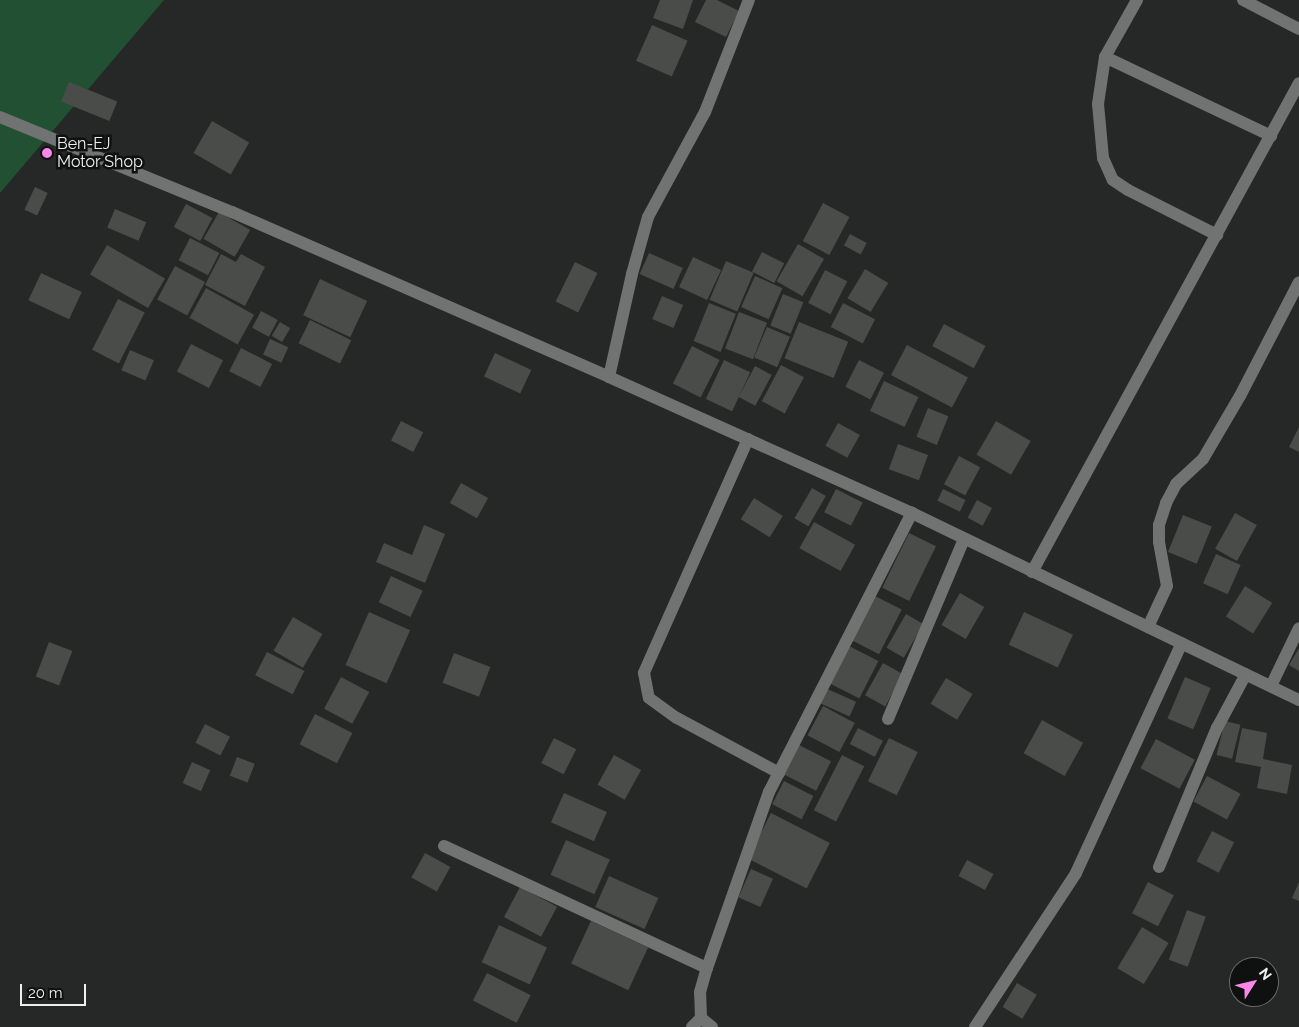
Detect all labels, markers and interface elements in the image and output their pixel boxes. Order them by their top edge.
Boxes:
place label: Ben-EJ Motor Shop [57,134,143,172]
marker: Ben-EJ Motor Shop [41,147,53,159]
north arrow [1229,957,1279,1007]
text: N [1256,965,1275,983]
scale bar [22,974,89,1006]
text: 20 m [28,984,63,1002]

